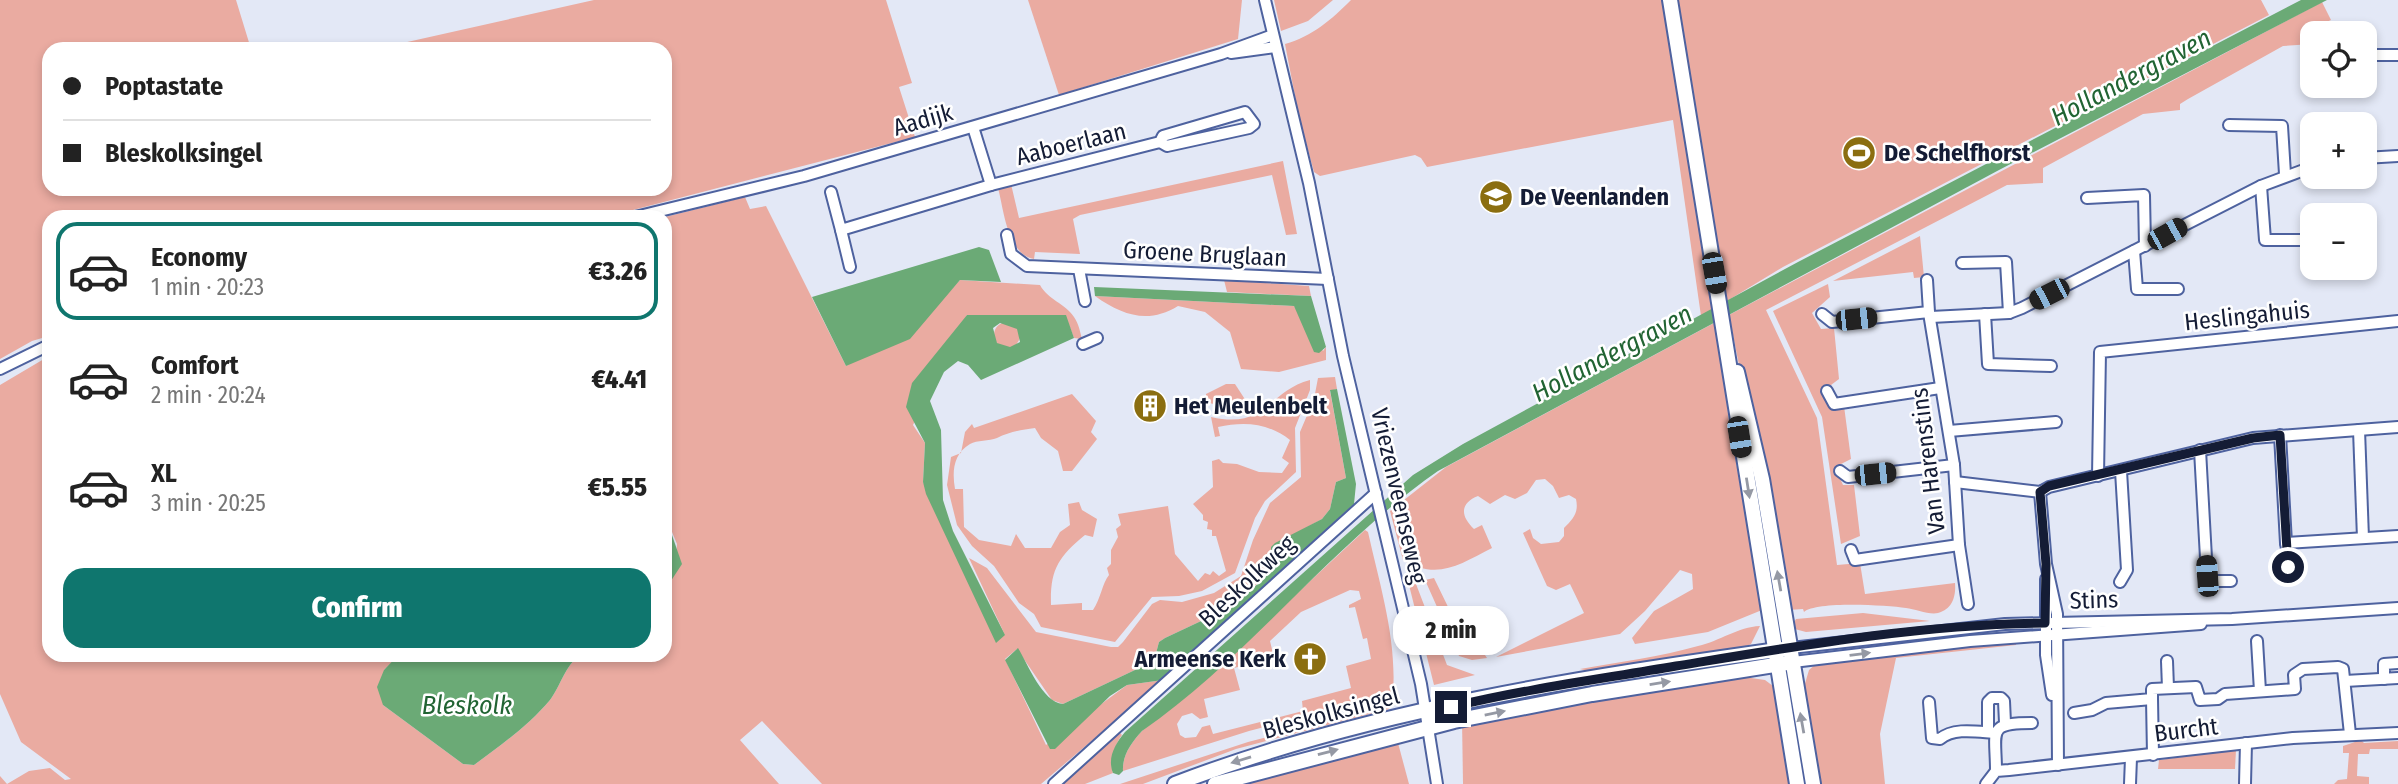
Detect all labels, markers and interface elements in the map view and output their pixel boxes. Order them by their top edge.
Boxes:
map controls [2300,21,2377,280]
button: locate [2300,21,2377,98]
water label: Hollandergraven [2046,22,2217,133]
text: Poptastate [105,71,223,102]
street label: Aadijk [890,98,957,142]
button: + [2300,112,2377,189]
street label: Aaboerlaan [1013,117,1129,171]
sports icon: De Schelfhorst [1840,134,1878,172]
text: Bleskolksingel [105,138,262,169]
place label: De Schelfhorst [1884,139,2031,167]
school or university icon: De Veenlanden [1477,178,1515,216]
place label: De Veenlanden [1520,183,1669,211]
button: − [2300,203,2377,280]
car [2144,215,2191,253]
street label: Groene Bruglaan [1123,236,1287,272]
icon: car [67,240,130,303]
text: Economy [151,242,247,273]
car [1701,250,1728,296]
text: €3.26 [588,256,647,287]
text: 1 min · 20:23 [151,273,264,301]
car [2026,275,2073,313]
street label: Heslingahuis [2183,296,2311,336]
water label: Hollandergraven [1527,298,1698,409]
car [1835,306,1878,332]
icon: car [67,348,130,411]
text: Comfort [151,350,239,381]
text: €4.41 [592,364,647,395]
text: 2 min · 20:24 [151,381,266,409]
street label: Van Harenstins [1905,386,1951,536]
building icon: Het Meulenbelt [1131,387,1169,425]
place label: Het Meulenbelt [1174,392,1328,420]
street label: Vriezenveenseweg [1365,405,1433,587]
car [1726,415,1753,459]
icon: car [67,456,130,519]
text: XL [151,458,177,489]
car [1854,461,1897,487]
text: €5.55 [588,472,647,503]
one-way arrow [1743,477,1754,499]
text: 3 min · 20:25 [151,489,266,517]
street label: Bleskolkweg [1193,529,1301,633]
route start [2272,551,2304,583]
car [2196,554,2219,598]
button: Confirm [63,568,651,648]
one-way arrow [1773,570,1784,592]
street label: Stins [2069,585,2119,615]
callout: 2 min [1393,606,1509,654]
text: 2 min [1426,616,1476,644]
church icon: Armeense Kerk [1291,640,1329,678]
place label: Armeense Kerk [1134,645,1287,673]
one-way arrow [1850,648,1872,659]
one-way arrow [1649,677,1671,688]
street label: Bleskolksingel [1260,681,1402,745]
water label: Bleskolk [422,690,512,721]
route end [1435,691,1467,723]
one-way arrow [1484,707,1506,718]
one-way arrow [1796,712,1807,734]
street label: Burcht [2152,712,2220,748]
one-way arrow [1317,746,1339,757]
one-way arrow [1230,756,1251,766]

